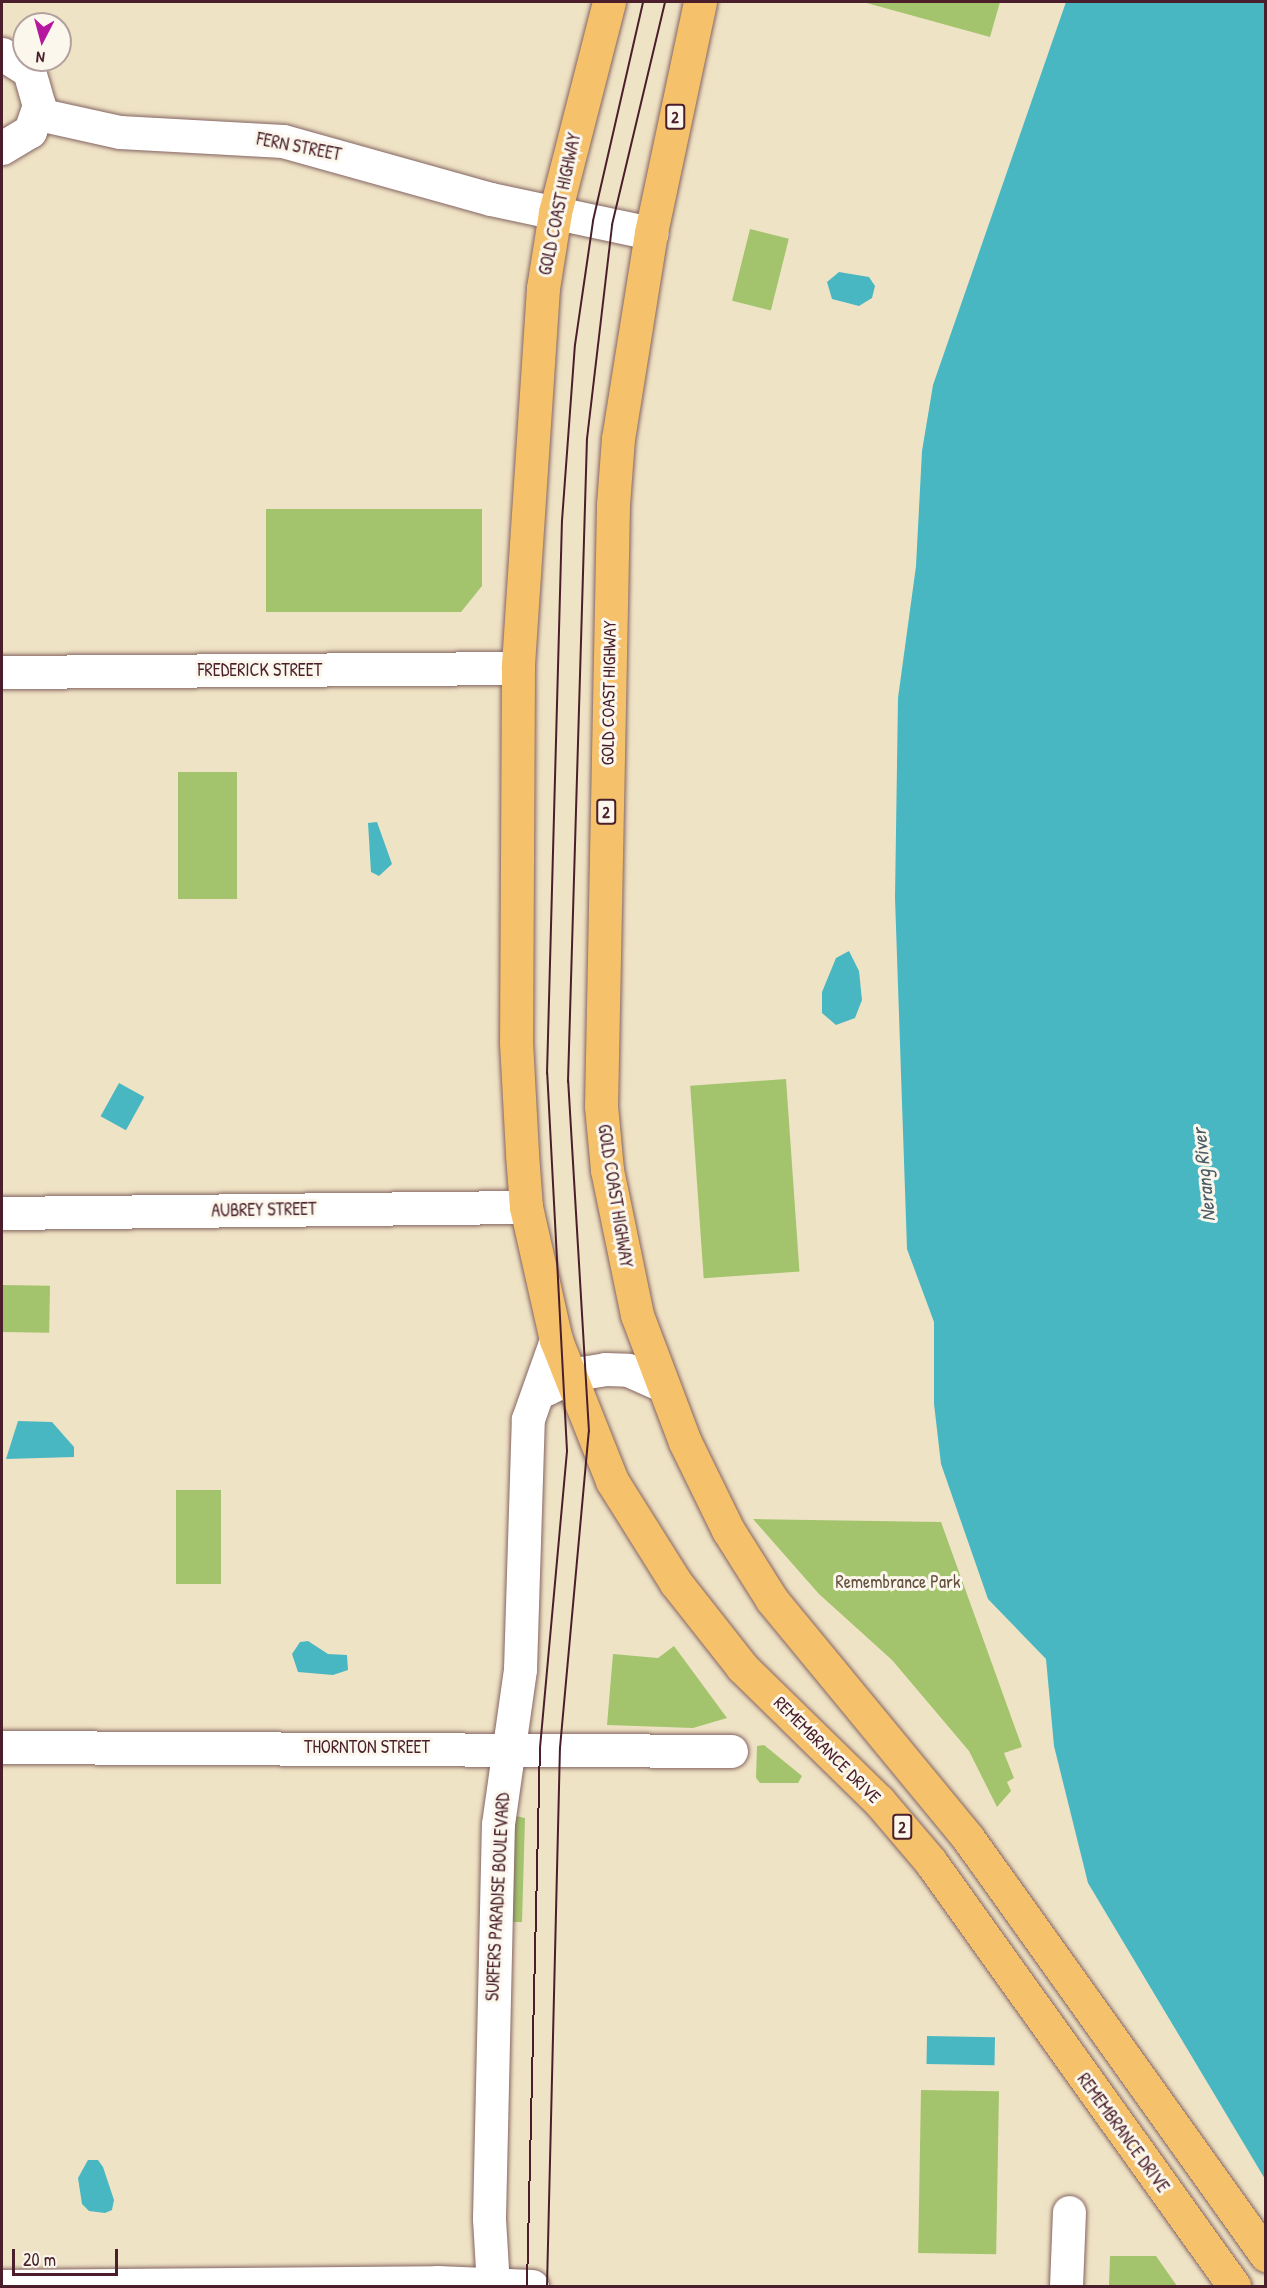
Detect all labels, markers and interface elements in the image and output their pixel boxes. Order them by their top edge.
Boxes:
north arrow [12,12,72,72]
text: N [35,47,46,69]
road number: 2 [664,104,686,130]
street label: FERN STREET [255,128,343,166]
street label: GOLD COAST HIGHWAY [534,131,586,277]
street label: GOLD COAST HIGHWAY [597,620,621,766]
street label: FREDERICK STREET [198,659,322,681]
road number: 2 [596,799,616,825]
street label: GOLD COAST HIGHWAY [593,1123,637,1269]
water label: Nerang River [1186,1127,1220,1223]
street label: AUBREY STREET [211,1198,317,1222]
park label: Remembrance Park [836,1571,960,1593]
street label: REMEMBRANCE DRIVE [769,1692,885,1808]
street label: THORNTON STREET [304,1736,430,1758]
street label: SURFERS PARADISE BOULEVARD [482,1792,514,2002]
road number: 2 [892,1814,912,1840]
street label: REMEMBRANCE DRIVE [1072,2069,1174,2197]
scale bar [15,2237,122,2275]
text: 20 m [23,2247,56,2272]

